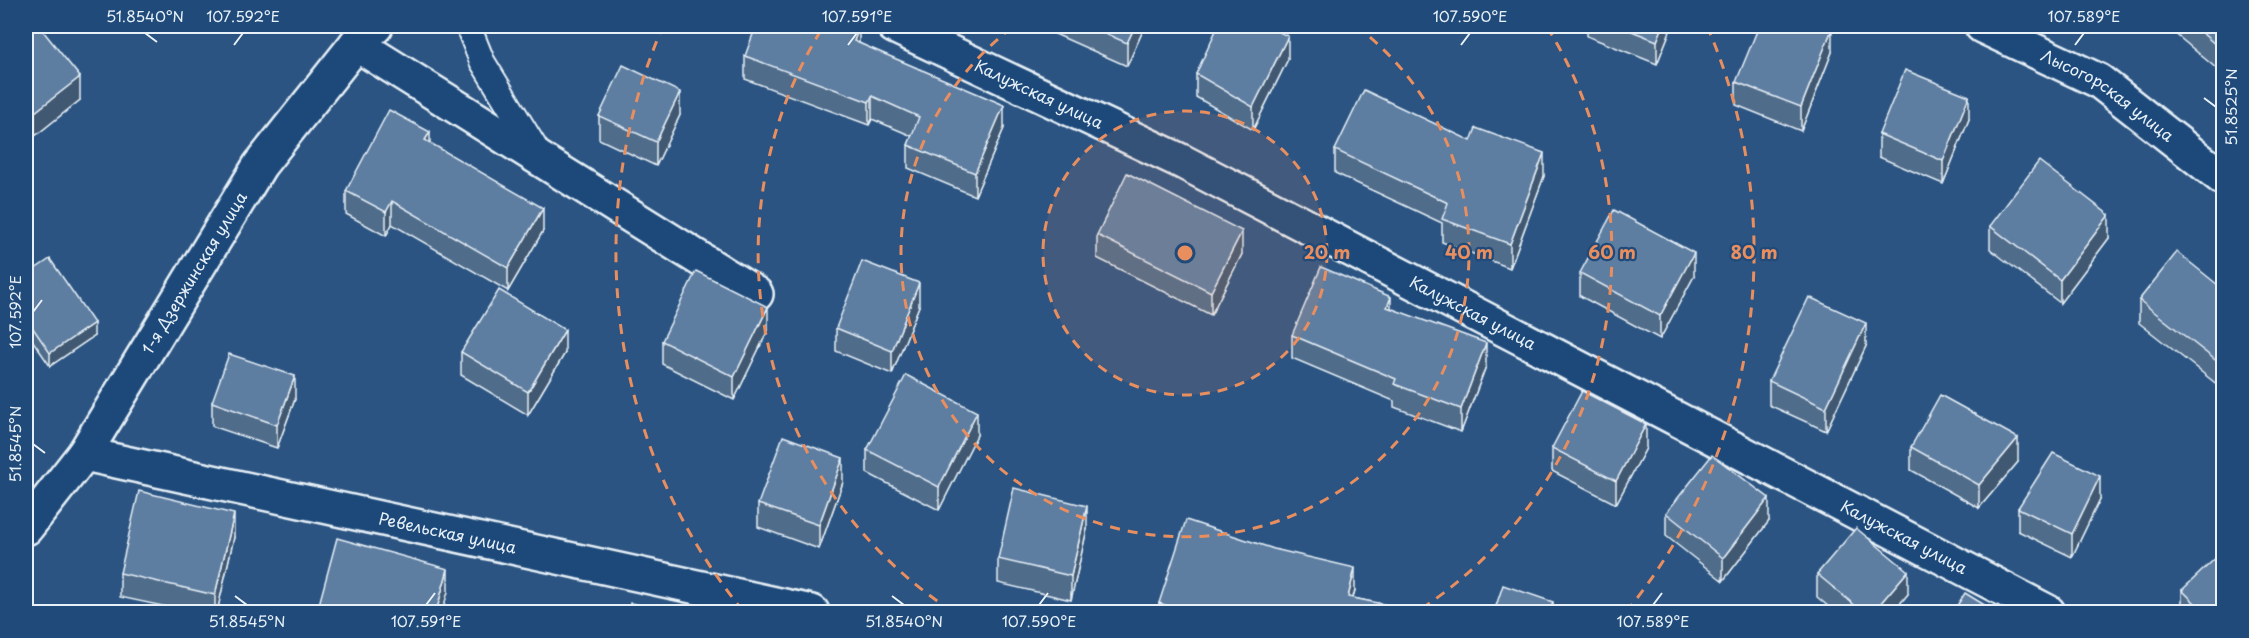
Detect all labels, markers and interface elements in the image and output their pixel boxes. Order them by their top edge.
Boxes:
text: 51.8540°N [106,4,184,27]
text: 107.592°E [206,4,280,27]
text: 107.591°E [822,4,892,27]
text: 107.590°E [1433,4,1507,27]
text: 107.589°E [2047,4,2121,27]
street label: Лысогорская улица [2037,42,2180,147]
street label: Калужская улица [971,53,1108,134]
text: 51.8525°N [2219,68,2242,146]
street label: 1-я Дзержинская улица [135,187,252,358]
text: 20 m [1304,238,1350,265]
text: 40 m [1445,238,1493,265]
text: 60 m [1588,238,1636,265]
text: 80 m [1730,238,1778,265]
centre of rings [1175,243,1195,263]
street label: Калужская улица [1406,269,1541,355]
text: 107.592°E [3,275,26,349]
text: 51.8545°N [3,406,26,482]
street label: Калужская улица [1837,493,1972,579]
street label: Ревельская улица [377,505,519,559]
text: 51.8545°N [209,609,285,632]
text: 107.591°E [391,609,461,632]
text: 51.8540°N [865,609,943,632]
text: 107.590°E [1002,609,1076,632]
text: 107.589°E [1616,609,1690,632]

